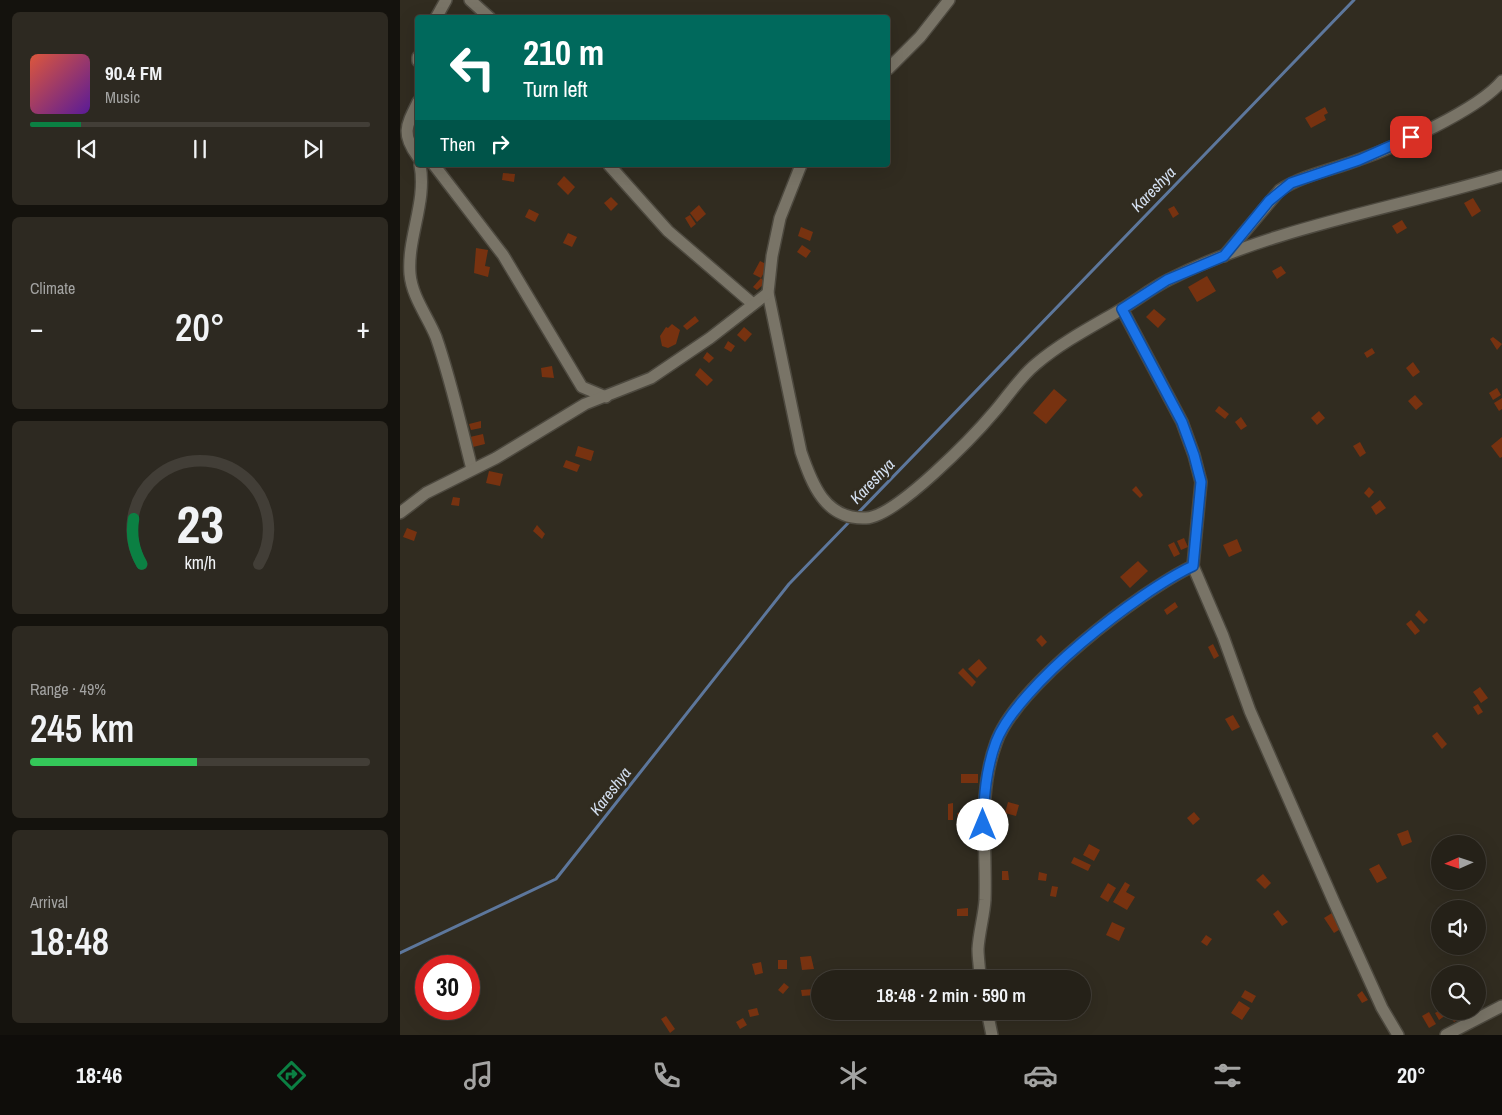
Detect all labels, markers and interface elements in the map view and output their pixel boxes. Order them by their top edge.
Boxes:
text: 210 m [523,29,604,76]
icon: left [440,35,505,100]
text: 90.4 FM [105,60,162,86]
text: Turn left [523,74,588,104]
text: Music [105,86,140,108]
pin [1390,116,1432,158]
icon: arrive [1397,123,1425,151]
icon: right [486,130,514,158]
text: Then [440,131,476,157]
icon: previous [73,135,101,163]
icon: pause [186,135,214,163]
icon: next [299,135,327,163]
water label: Kareshya [1126,161,1180,217]
text: Climate [30,277,75,299]
text: 20° [175,302,225,353]
text: − [30,309,43,347]
text: + [357,309,370,347]
water label: Kareshya [845,453,899,509]
text: 23 [176,489,224,559]
text: km/h [184,551,216,575]
text: Range · 49% [30,678,106,700]
text: 245 km [30,703,134,754]
water label: Kareshya [584,762,636,820]
position arrow [956,798,1008,850]
north arrow [1431,835,1486,890]
map controls [1431,835,1486,1020]
text: Arrival [30,891,68,913]
button: sound [1431,900,1486,955]
text: 18:48 [30,916,109,967]
speed limit sign: 30 [415,955,480,1020]
button: search [1431,965,1486,1020]
text: 18:48 · 2 min · 590 m [876,982,1026,1008]
icon: directions [274,1058,309,1093]
icon: music [461,1058,496,1093]
icon: phone [649,1058,684,1093]
icon: climate [836,1058,871,1093]
icon: car [1023,1058,1058,1093]
icon: filters [1210,1058,1245,1093]
text: 18:46 [76,1060,122,1090]
text: 20° [1397,1060,1426,1090]

